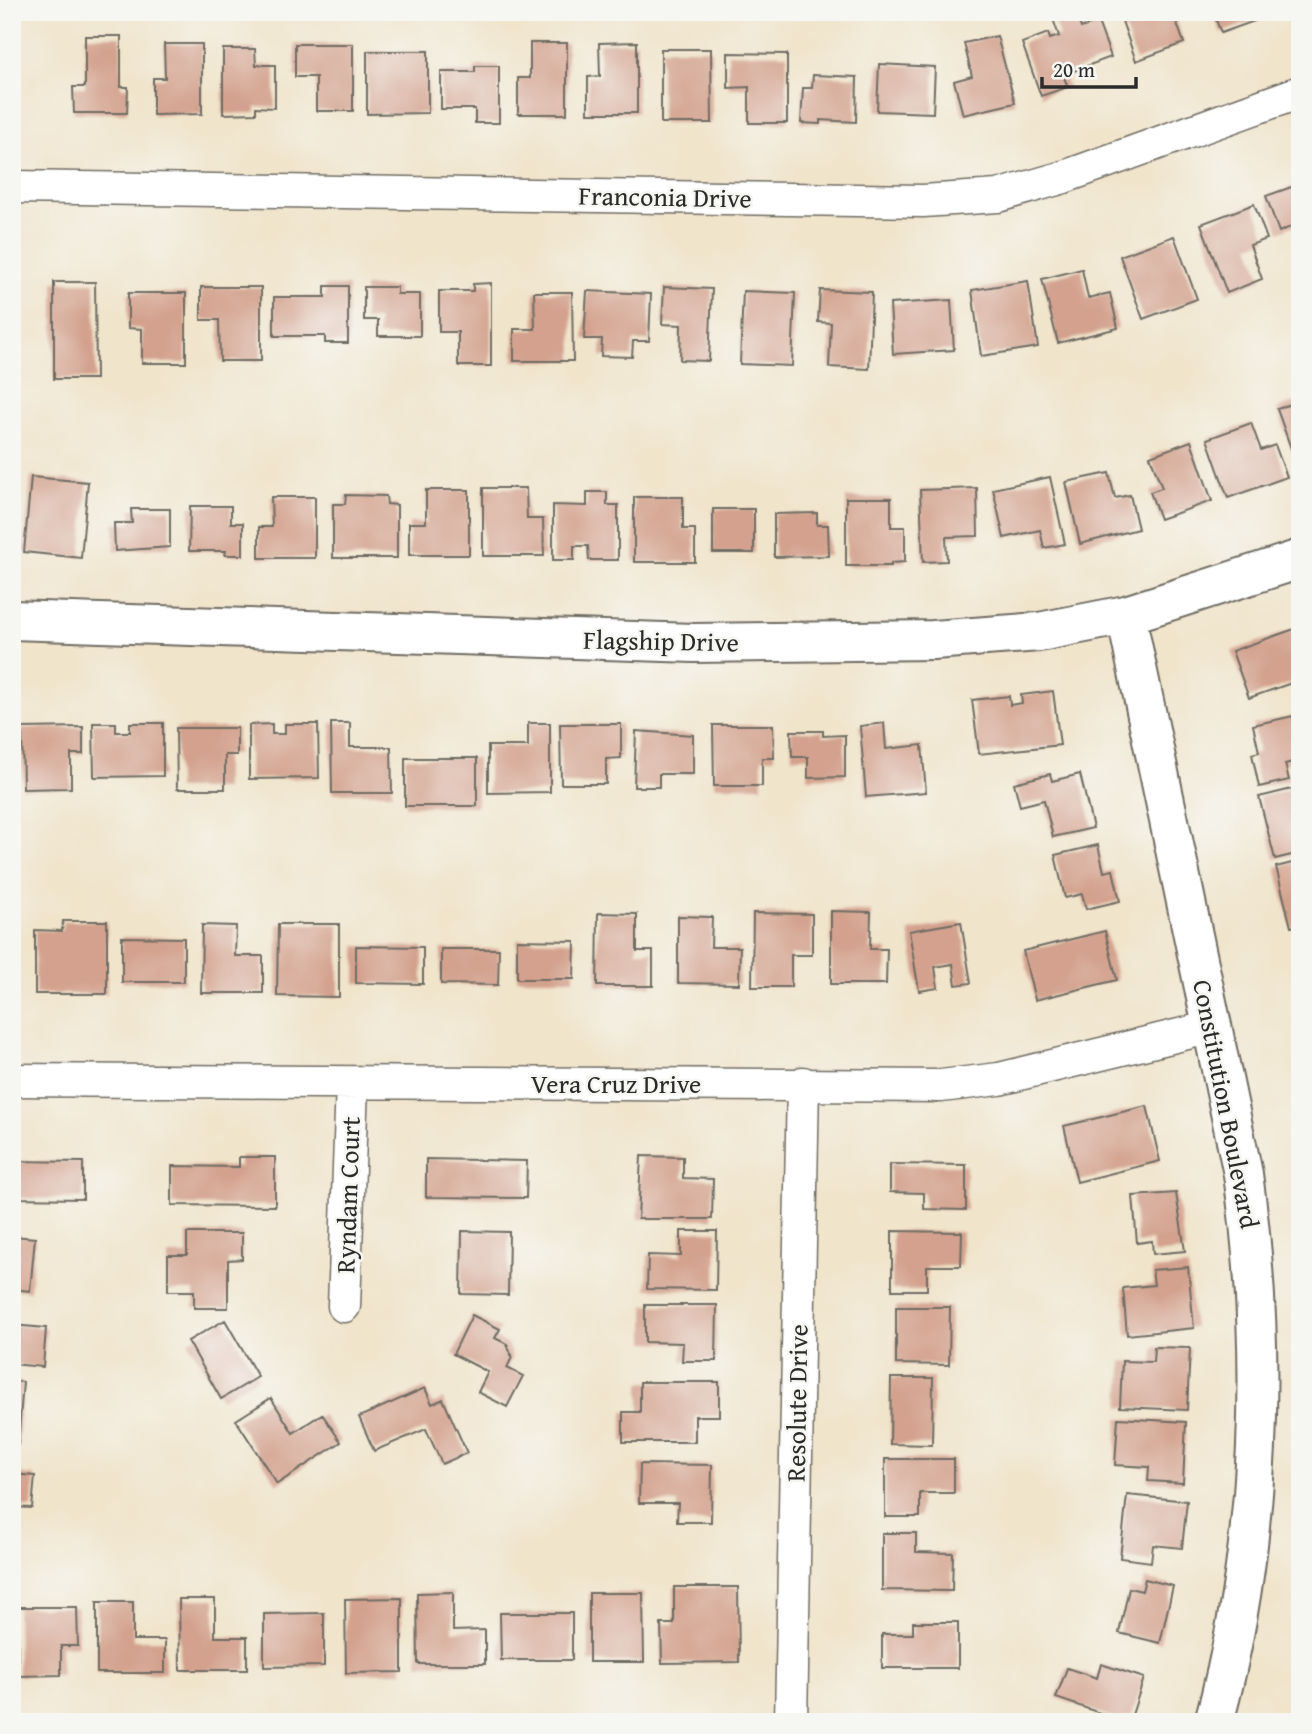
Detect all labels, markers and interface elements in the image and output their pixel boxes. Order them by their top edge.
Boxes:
scale bar [1042,46,1137,90]
text: 20 m [1053,54,1095,85]
street label: Franconia Drive [578,175,752,218]
street label: Flagship Drive [583,620,739,661]
street label: Constitution Boulevard [1183,976,1270,1232]
street label: Vera Cruz Drive [531,1064,701,1103]
street label: Ryndam Court [325,1116,370,1274]
street label: Resolute Drive [776,1324,817,1482]

